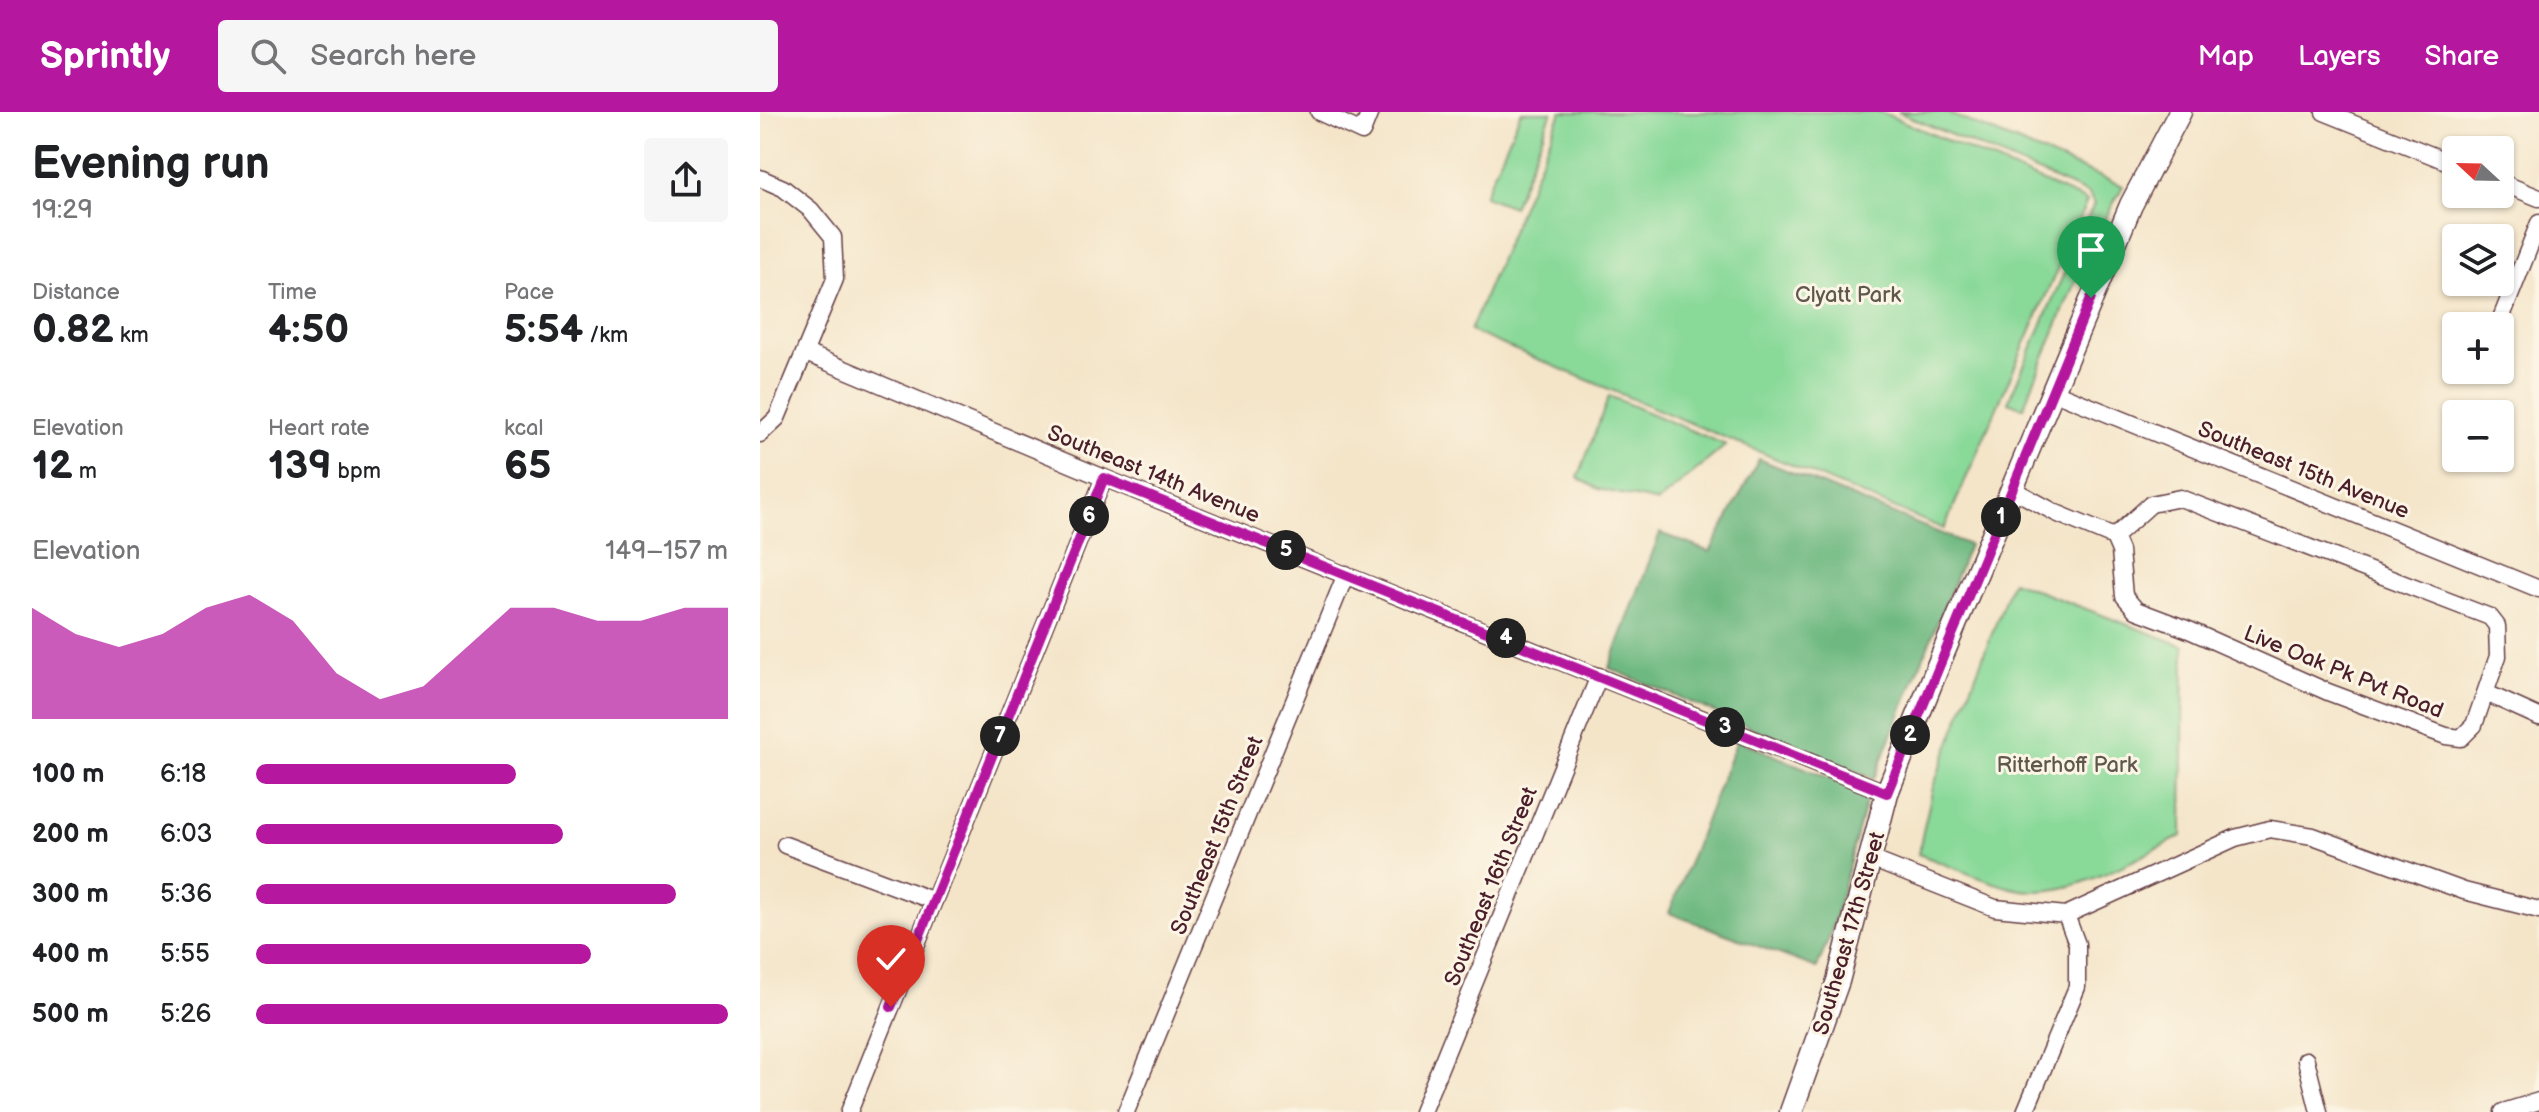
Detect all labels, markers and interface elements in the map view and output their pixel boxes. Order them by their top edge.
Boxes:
search box [218,20,778,92]
text: Sprintly [40,34,170,79]
icon: search [246,34,290,78]
text: Search here [310,38,476,74]
text: Map [2198,40,2254,73]
text: Layers [2298,40,2381,73]
text: Share [2425,40,2499,73]
north arrow [2442,136,2514,208]
map controls [2442,136,2514,472]
text: Evening run [32,138,269,191]
button: share [644,138,728,222]
text: 19:29 [32,195,93,226]
pin [2057,216,2125,298]
button: layers [2442,224,2514,296]
icon: arrive [2069,228,2113,272]
text: Distance [32,279,120,306]
text: Time [268,279,317,306]
text: Pace [504,279,554,306]
park label: Clyatt Park [1795,282,1901,309]
text: 0.82 [32,306,114,354]
text: 4:50 [268,306,349,354]
text: 5:54 [504,306,583,354]
button: + [2442,312,2514,384]
text: km [114,322,149,349]
text: /km [583,322,628,349]
button: − [2442,400,2514,472]
text: Elevation [32,415,124,442]
text: Heart rate [268,415,370,442]
text: kcal [504,415,543,442]
street label: Southeast 15th Avenue [2194,416,2413,525]
street label: Southeast 14th Avenue [1043,419,1263,529]
text: 12 [32,442,73,490]
text: 139 [268,442,332,490]
text: 65 [504,442,551,490]
text: m [73,458,97,485]
text: bpm [332,458,381,485]
pin: 6 [1069,496,1109,536]
pin: 1 [1981,497,2021,537]
text: 6 [1082,502,1096,529]
text: 1 [1996,503,2006,530]
pin: 5 [1266,530,1306,570]
text: Elevation [32,536,140,567]
text: 149–157 m [605,536,728,567]
text: 5 [1280,536,1292,563]
pin: 4 [1486,618,1526,658]
street label: Live Oak Pk Pvt Road [2240,620,2447,725]
text: 4 [1500,624,1512,651]
pin: 3 [1705,707,1745,747]
text: 3 [1719,713,1731,740]
pin: 2 [1890,715,1930,755]
pin: 7 [980,716,1020,756]
text: 2 [1903,721,1917,748]
text: 7 [994,722,1006,749]
street label: Southeast 15th Street [1165,732,1270,939]
park label: Ritterhoff Park [1996,752,2138,779]
text: 100 m [32,759,105,790]
text: 6:18 [160,759,206,790]
street label: Southeast 16th Street [1439,783,1544,990]
text: 200 m [32,819,109,850]
text: 6:03 [160,819,212,850]
street label: Southeast 17th Street [1808,829,1891,1038]
text: 300 m [32,879,109,910]
text: 5:36 [160,879,212,910]
pin [857,925,925,1007]
icon: check [869,937,913,981]
text: 400 m [32,939,109,970]
text: 5:55 [160,939,210,970]
text: 500 m [32,999,109,1030]
text: 5:26 [160,999,211,1030]

